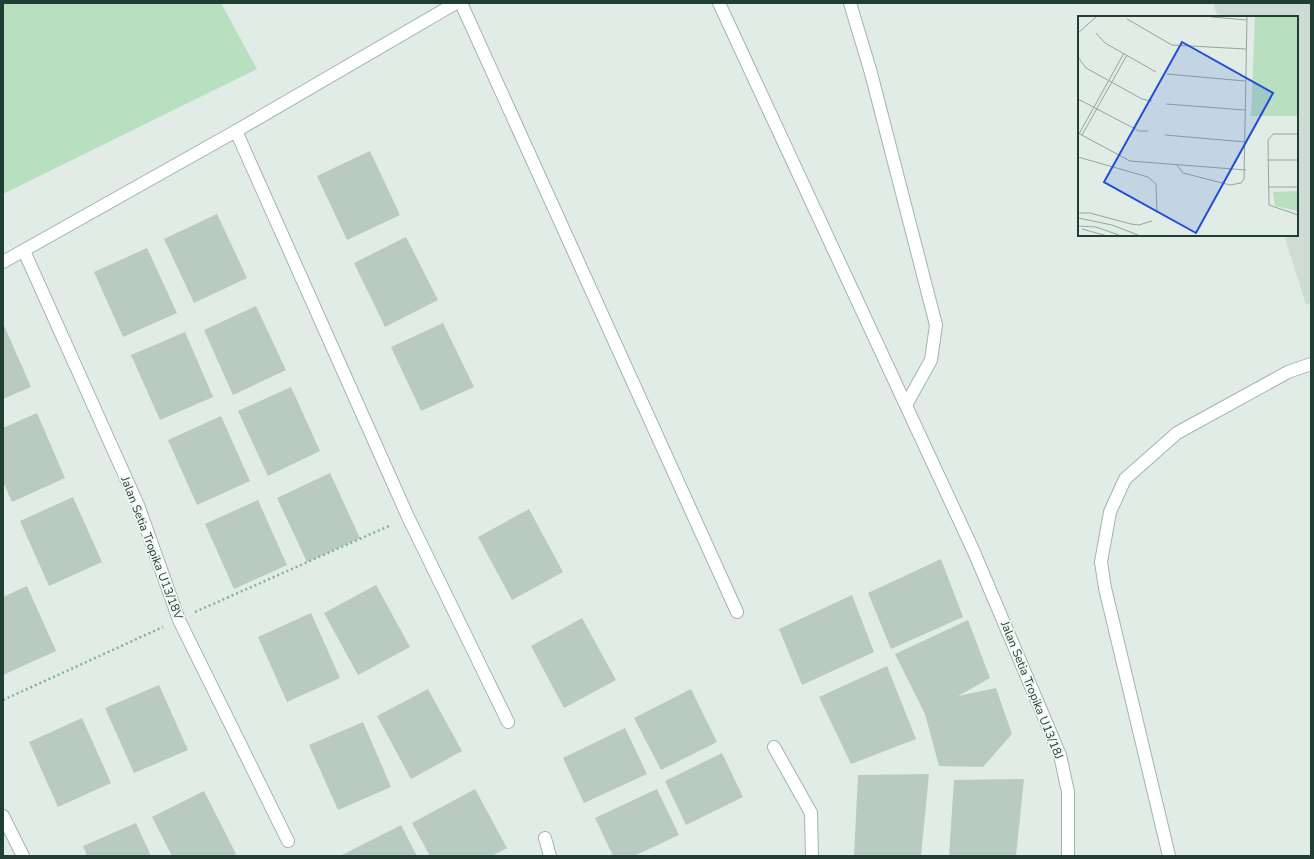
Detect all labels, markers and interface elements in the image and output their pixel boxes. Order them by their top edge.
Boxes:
inset map [1078,16,1298,236]
street label: Jalan Setia Tropika U13/18V [117,473,187,622]
street label: Jalan Setia Tropika U13/18J [997,618,1067,761]

